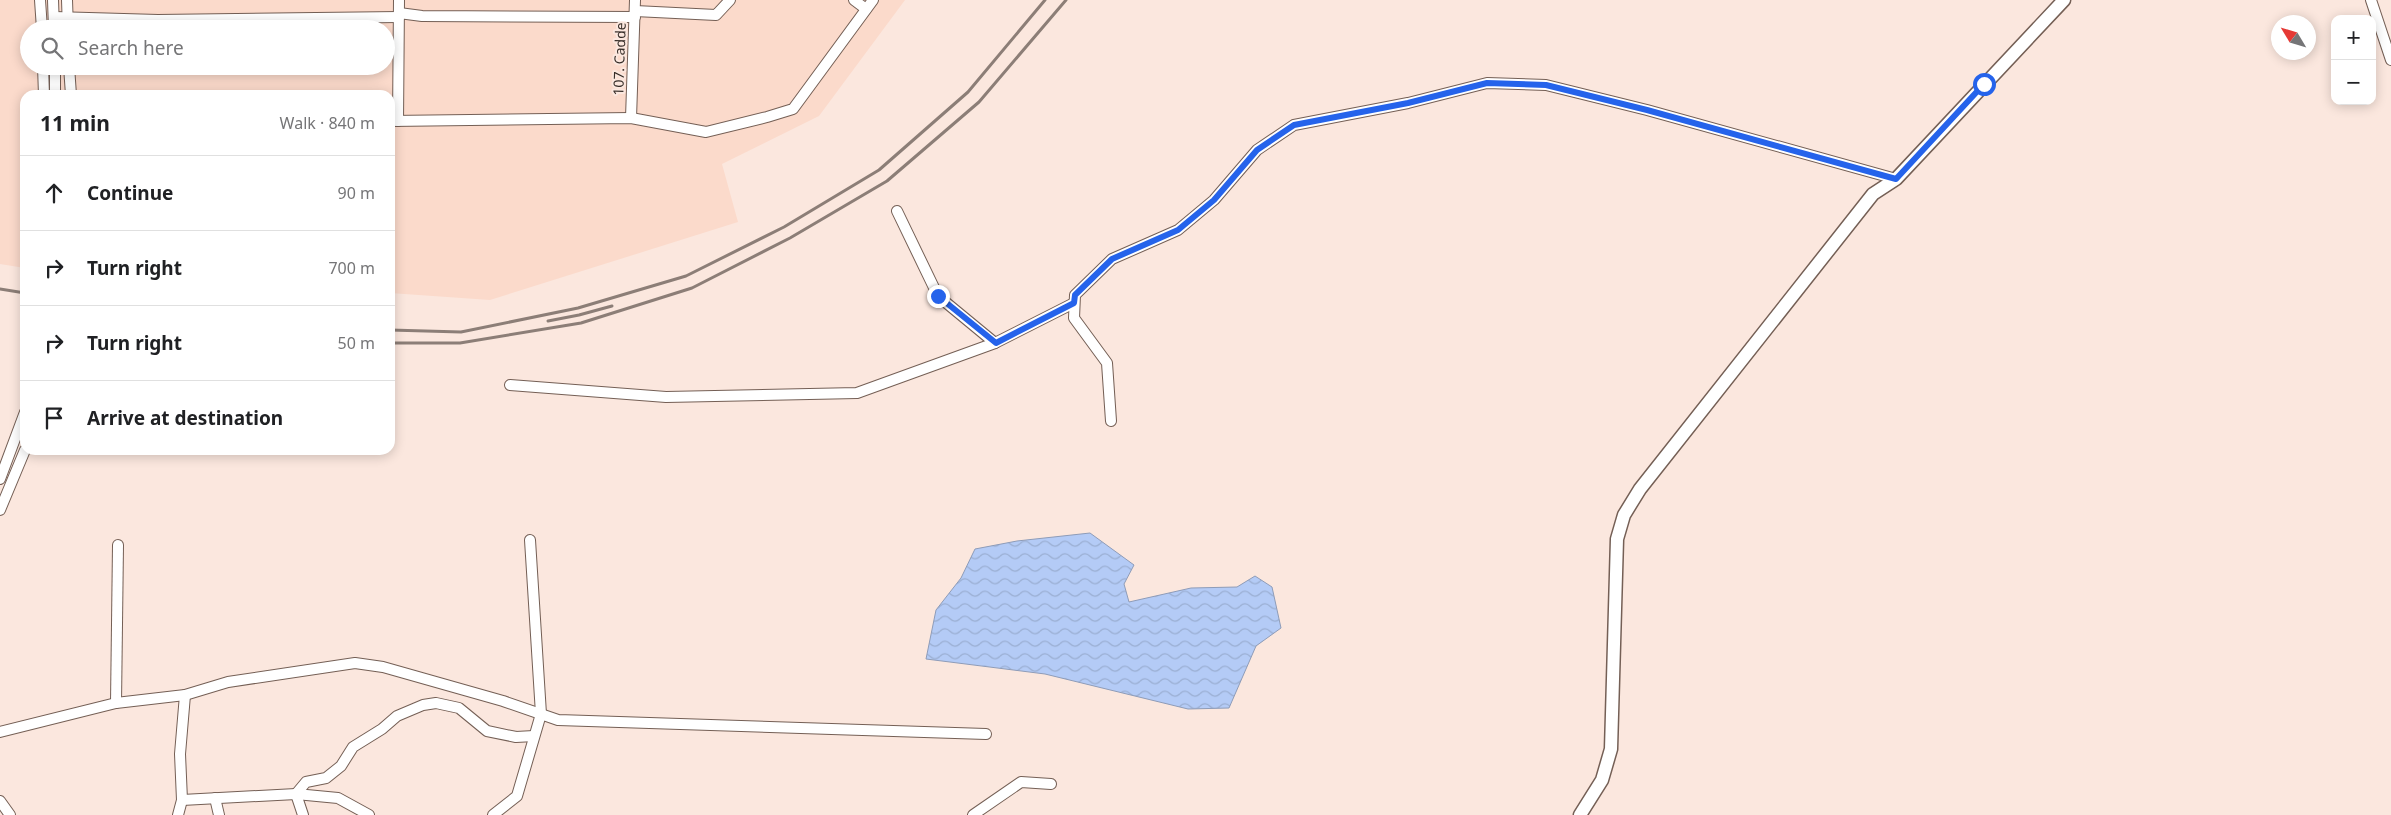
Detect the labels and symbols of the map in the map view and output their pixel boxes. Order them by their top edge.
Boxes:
north arrow [2271,15,2316,60]
street label: 107. Cadde [608,22,630,96]
route start [1973,73,1996,96]
route end [927,285,950,308]

